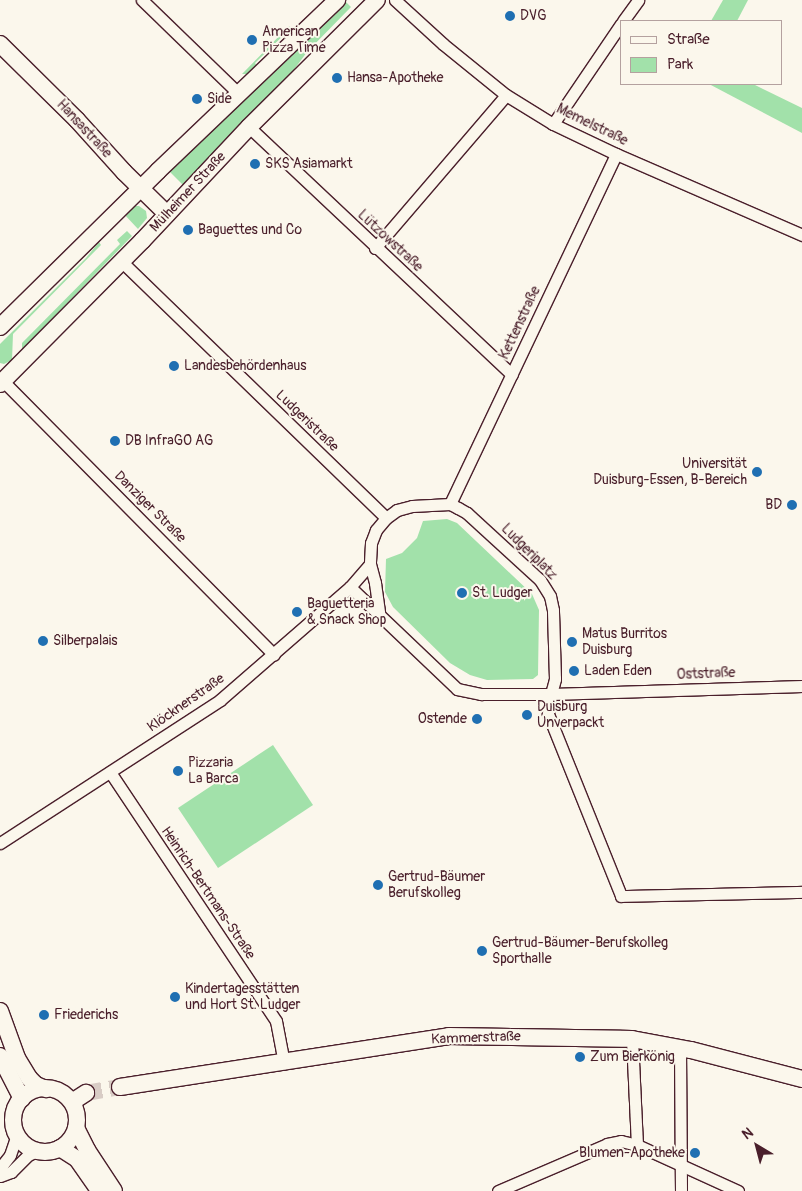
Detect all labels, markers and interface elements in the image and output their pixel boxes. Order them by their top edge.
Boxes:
place label: DVG [520,8,546,24]
marker: DVG [504,10,516,22]
legend [620,20,782,85]
place label: American Pizza Time [262,24,326,56]
text: Straße [667,30,710,49]
marker: American Pizza Time [246,34,258,46]
text: Park [667,55,693,74]
place label: Hansa-Apotheke [347,70,443,86]
marker: Hansa-Apotheke [331,72,343,84]
place label: Side [207,91,232,107]
marker: Side [191,93,203,105]
street label: Hansastraße [53,96,115,162]
street label: Memelstraße [554,100,630,150]
street label: Mülheimer Straße [147,148,229,236]
place label: SKS Asiamarkt [265,156,353,172]
marker: SKS Asiamarkt [249,158,261,170]
street label: Lützowstraße [354,207,426,275]
place label: Baguettes und Co [198,222,302,238]
marker: Baguettes und Co [182,224,194,236]
street label: Kettenstraße [496,284,544,362]
place label: Landesbehördenhaus [184,358,306,374]
marker: Landesbehördenhaus [168,360,180,372]
street label: Ludgeristraße [272,387,342,455]
place label: DB InfraGO AG [125,433,213,449]
marker: DB InfraGO AG [109,435,121,447]
place label: Universität Duisburg-Essen, B-Bereich [593,456,747,488]
marker: Universität Duisburg-Essen, B-Bereich [751,466,763,478]
street label: Danziger Straße [111,468,189,546]
place label: BD [765,497,782,513]
marker: BD [786,499,798,511]
street label: Ludgeriplatz [498,521,560,583]
place label: St. Ludger [472,585,533,601]
marker: St. Ludger [456,587,468,599]
place label: Baguetteria & Snack Shop [307,596,386,628]
marker: Baguetteria & Snack Shop [291,606,303,618]
place label: Matus Burritos Duisburg [582,626,667,658]
place label: Silberpalais [53,633,117,649]
marker: Silberpalais [37,635,49,647]
marker: Matus Burritos Duisburg [566,636,578,648]
place label: Laden Eden [584,663,652,679]
marker: Laden Eden [568,665,580,677]
street label: Oststraße [676,665,736,683]
street label: Klöcknerstraße [144,670,228,736]
place label: Duisburg Unverpackt [537,699,604,732]
marker: Duisburg Unverpackt [521,709,533,721]
place label: Ostende [418,711,467,727]
marker: Ostende [471,713,483,725]
place label: Pizzaria La Barca [188,755,238,788]
marker: Pizzaria La Barca [172,765,184,777]
street label: Heinrich-Bertmans-Straße [157,824,259,962]
place label: Gertrud-Bäumer Berufskolleg [388,869,485,902]
marker: Gertrud-Bäumer Berufskolleg [372,879,384,891]
place label: Gertrud-Bäumer-Berufskolleg Sporthalle [492,935,668,968]
marker: Gertrud-Bäumer-Berufskolleg Sporthalle [476,945,488,957]
place label: Kindertagesstätten und Hort St. Ludger [185,981,300,1014]
marker: Kindertagesstätten und Hort St. Ludger [169,991,181,1003]
place label: Friederichs [54,1007,118,1023]
marker: Friederichs [38,1009,50,1021]
street label: Kammerstraße [431,1028,521,1048]
place label: Zum Bierkönig [590,1049,675,1065]
marker: Zum Bierkönig [574,1051,586,1063]
north arrow [732,1121,782,1171]
text: N [739,1124,757,1143]
place label: Blumen-Apotheke [579,1145,685,1161]
marker: Blumen-Apotheke [689,1147,701,1159]

